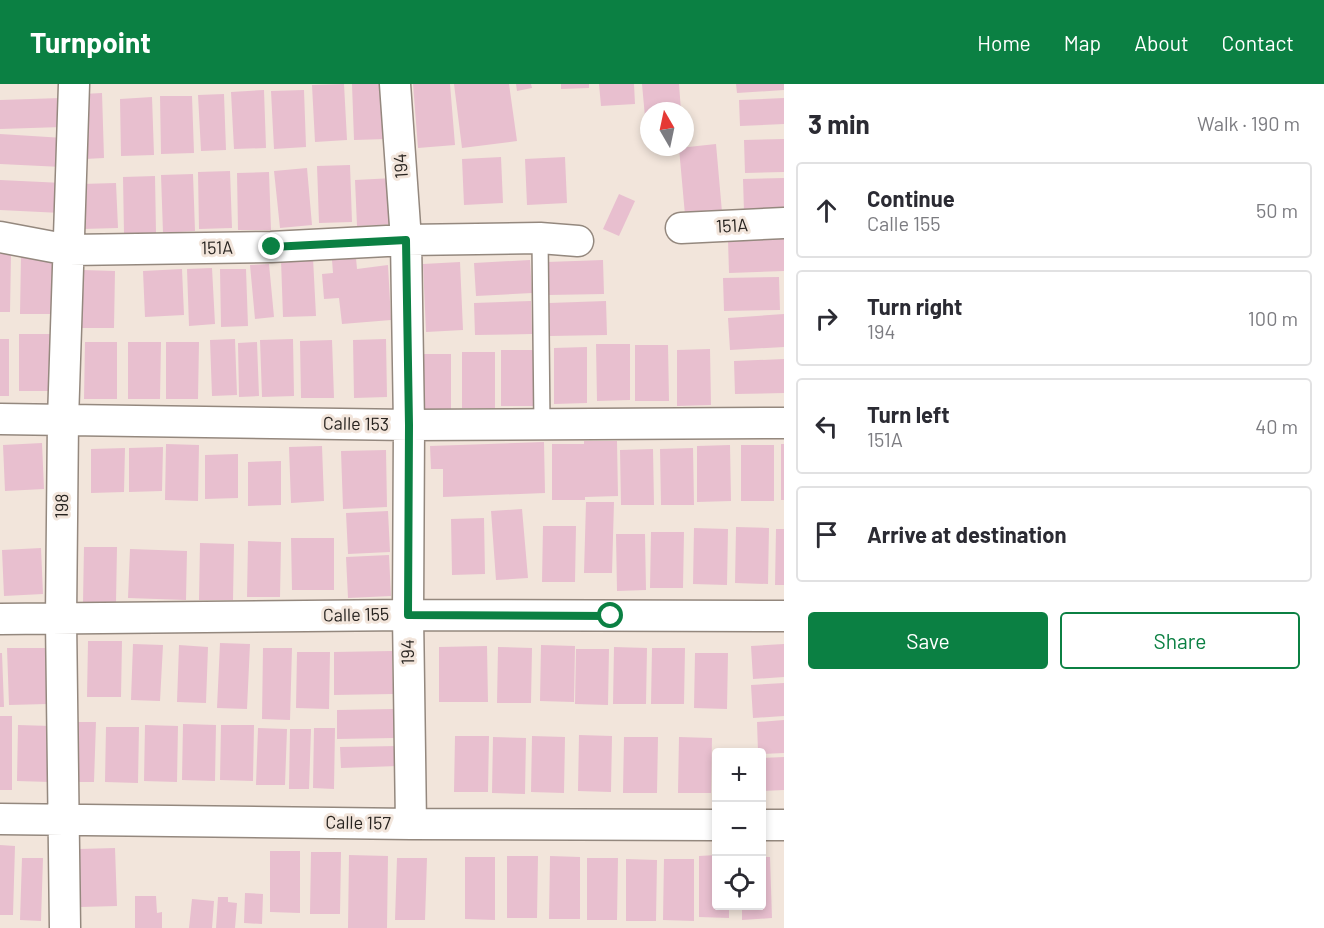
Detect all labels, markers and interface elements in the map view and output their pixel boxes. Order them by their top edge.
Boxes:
text: Turnpoint [30,25,151,59]
text: Home [977,30,1031,55]
text: Map [1064,30,1101,55]
text: About [1134,30,1189,55]
text: Contact [1222,30,1294,55]
north arrow [640,102,694,156]
text: 3 min [808,108,870,139]
text: Walk · 190 m [1197,111,1300,135]
street label: 194 [388,153,412,180]
text: Continue [867,185,955,211]
icon: ahead [810,194,843,227]
text: 50 m [1256,198,1298,222]
text: Calle 155 [867,211,941,235]
street label: 151A [715,213,749,237]
route end [258,233,284,259]
street label: 151A [201,236,233,258]
text: Turn right [867,293,962,319]
icon: right [810,302,843,335]
text: 100 m [1248,306,1298,330]
text: 194 [867,319,895,343]
text: Turn left [867,401,950,427]
icon: left [810,410,843,443]
street label: Calle 153 [323,411,389,435]
text: 40 m [1255,414,1298,438]
text: 151A [867,427,903,451]
street label: 198 [50,493,72,519]
icon: arrive [810,518,843,551]
text: Arrive at destination [867,521,1066,547]
street label: Calle 155 [323,602,389,626]
route start [597,602,623,628]
button: Save [808,612,1048,669]
button: Share [1060,612,1300,669]
street label: 194 [396,639,418,665]
map controls [712,748,766,910]
button: + [712,748,766,802]
button: − [712,802,766,856]
street label: Calle 157 [325,810,391,834]
button: locate [712,856,766,910]

